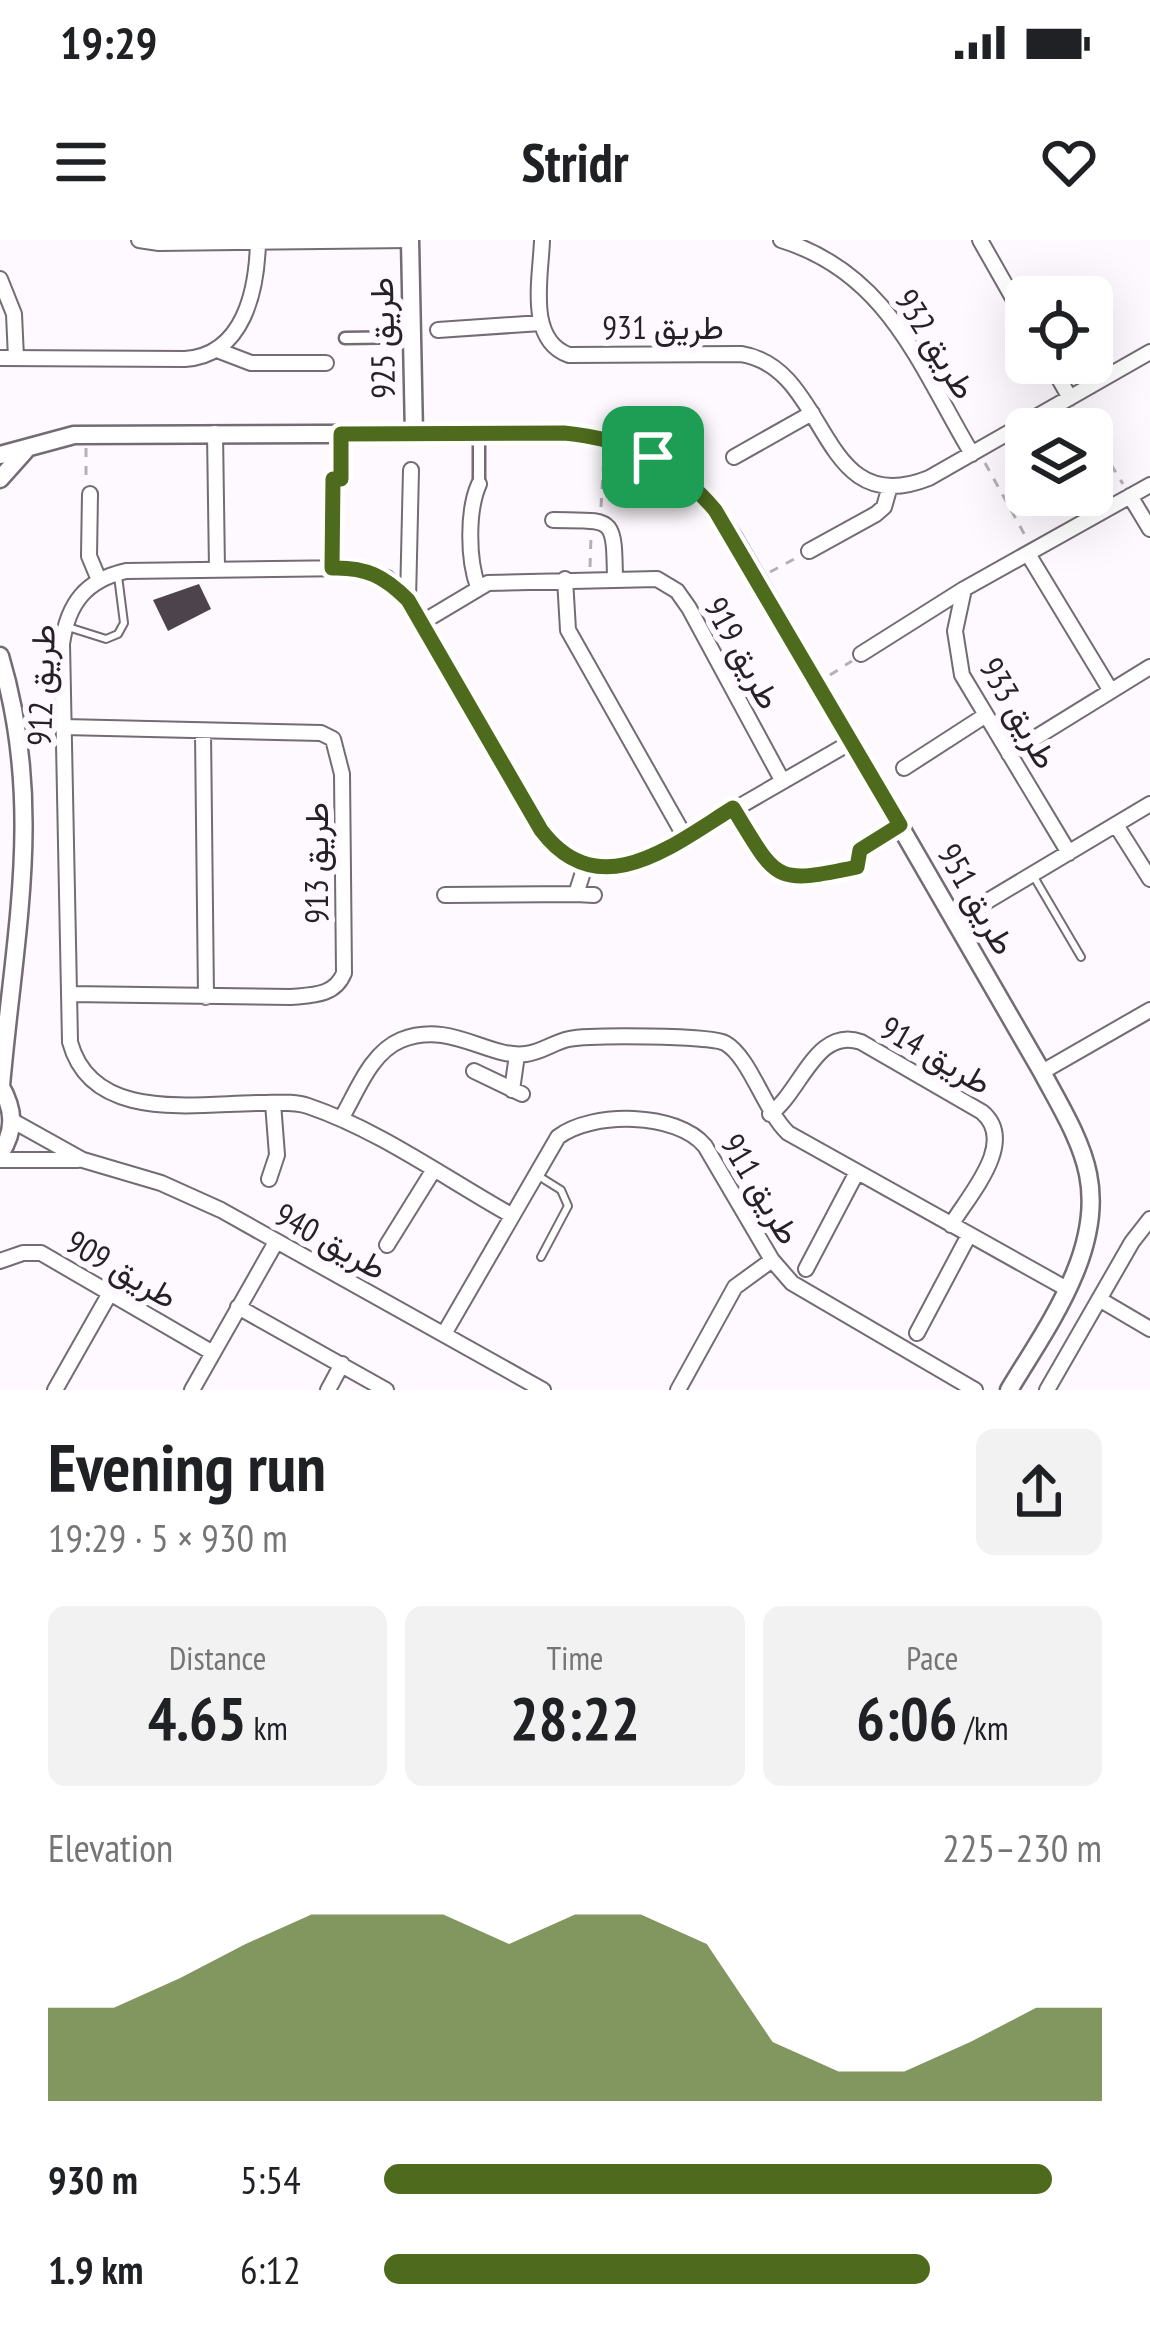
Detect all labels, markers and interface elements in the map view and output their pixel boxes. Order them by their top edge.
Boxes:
text: 19:29 [60,13,157,71]
text: Stridr [521,127,629,197]
icon: menu [48,129,114,195]
icon: heart [1036,129,1102,195]
map controls [1005,276,1113,516]
button: locate [1005,276,1113,384]
street label: طريق 925 [359,277,404,399]
street label: طريق 932 [886,281,987,407]
street label: طريق 931 [602,305,724,348]
pin [602,406,704,508]
button: layers [1005,408,1113,516]
icon: arrive [620,424,686,490]
street label: طريق 919 [695,589,792,716]
street label: طريق 912 [17,624,64,746]
street label: طريق 933 [970,649,1068,776]
street label: طريق 913 [294,802,337,924]
street label: طريق 951 [928,835,1026,962]
street label: طريق 914 [873,1006,1000,1104]
street label: طريق 911 [712,1126,811,1252]
street label: طريق 940 [268,1192,395,1289]
street label: طريق 909 [59,1220,186,1318]
text: Evening run [48,1424,326,1509]
button: share [976,1429,1102,1555]
text: 19:29 · 5 × 930 m [48,1512,288,1563]
text: Distance [169,1636,266,1679]
text: Time [546,1636,604,1679]
text: Pace [906,1636,958,1679]
text: 4.65 [148,1679,246,1757]
text: 28:22 [510,1679,640,1757]
text: 6:06 [856,1679,957,1757]
text: km [246,1706,288,1749]
text: /km [957,1706,1008,1749]
text: Elevation [48,1822,173,1873]
text: 225–230 m [942,1822,1102,1873]
text: 930 m [48,2154,138,2205]
text: 5:54 [240,2154,301,2205]
text: 1.9 km [48,2244,143,2295]
text: 6:12 [240,2244,301,2295]

